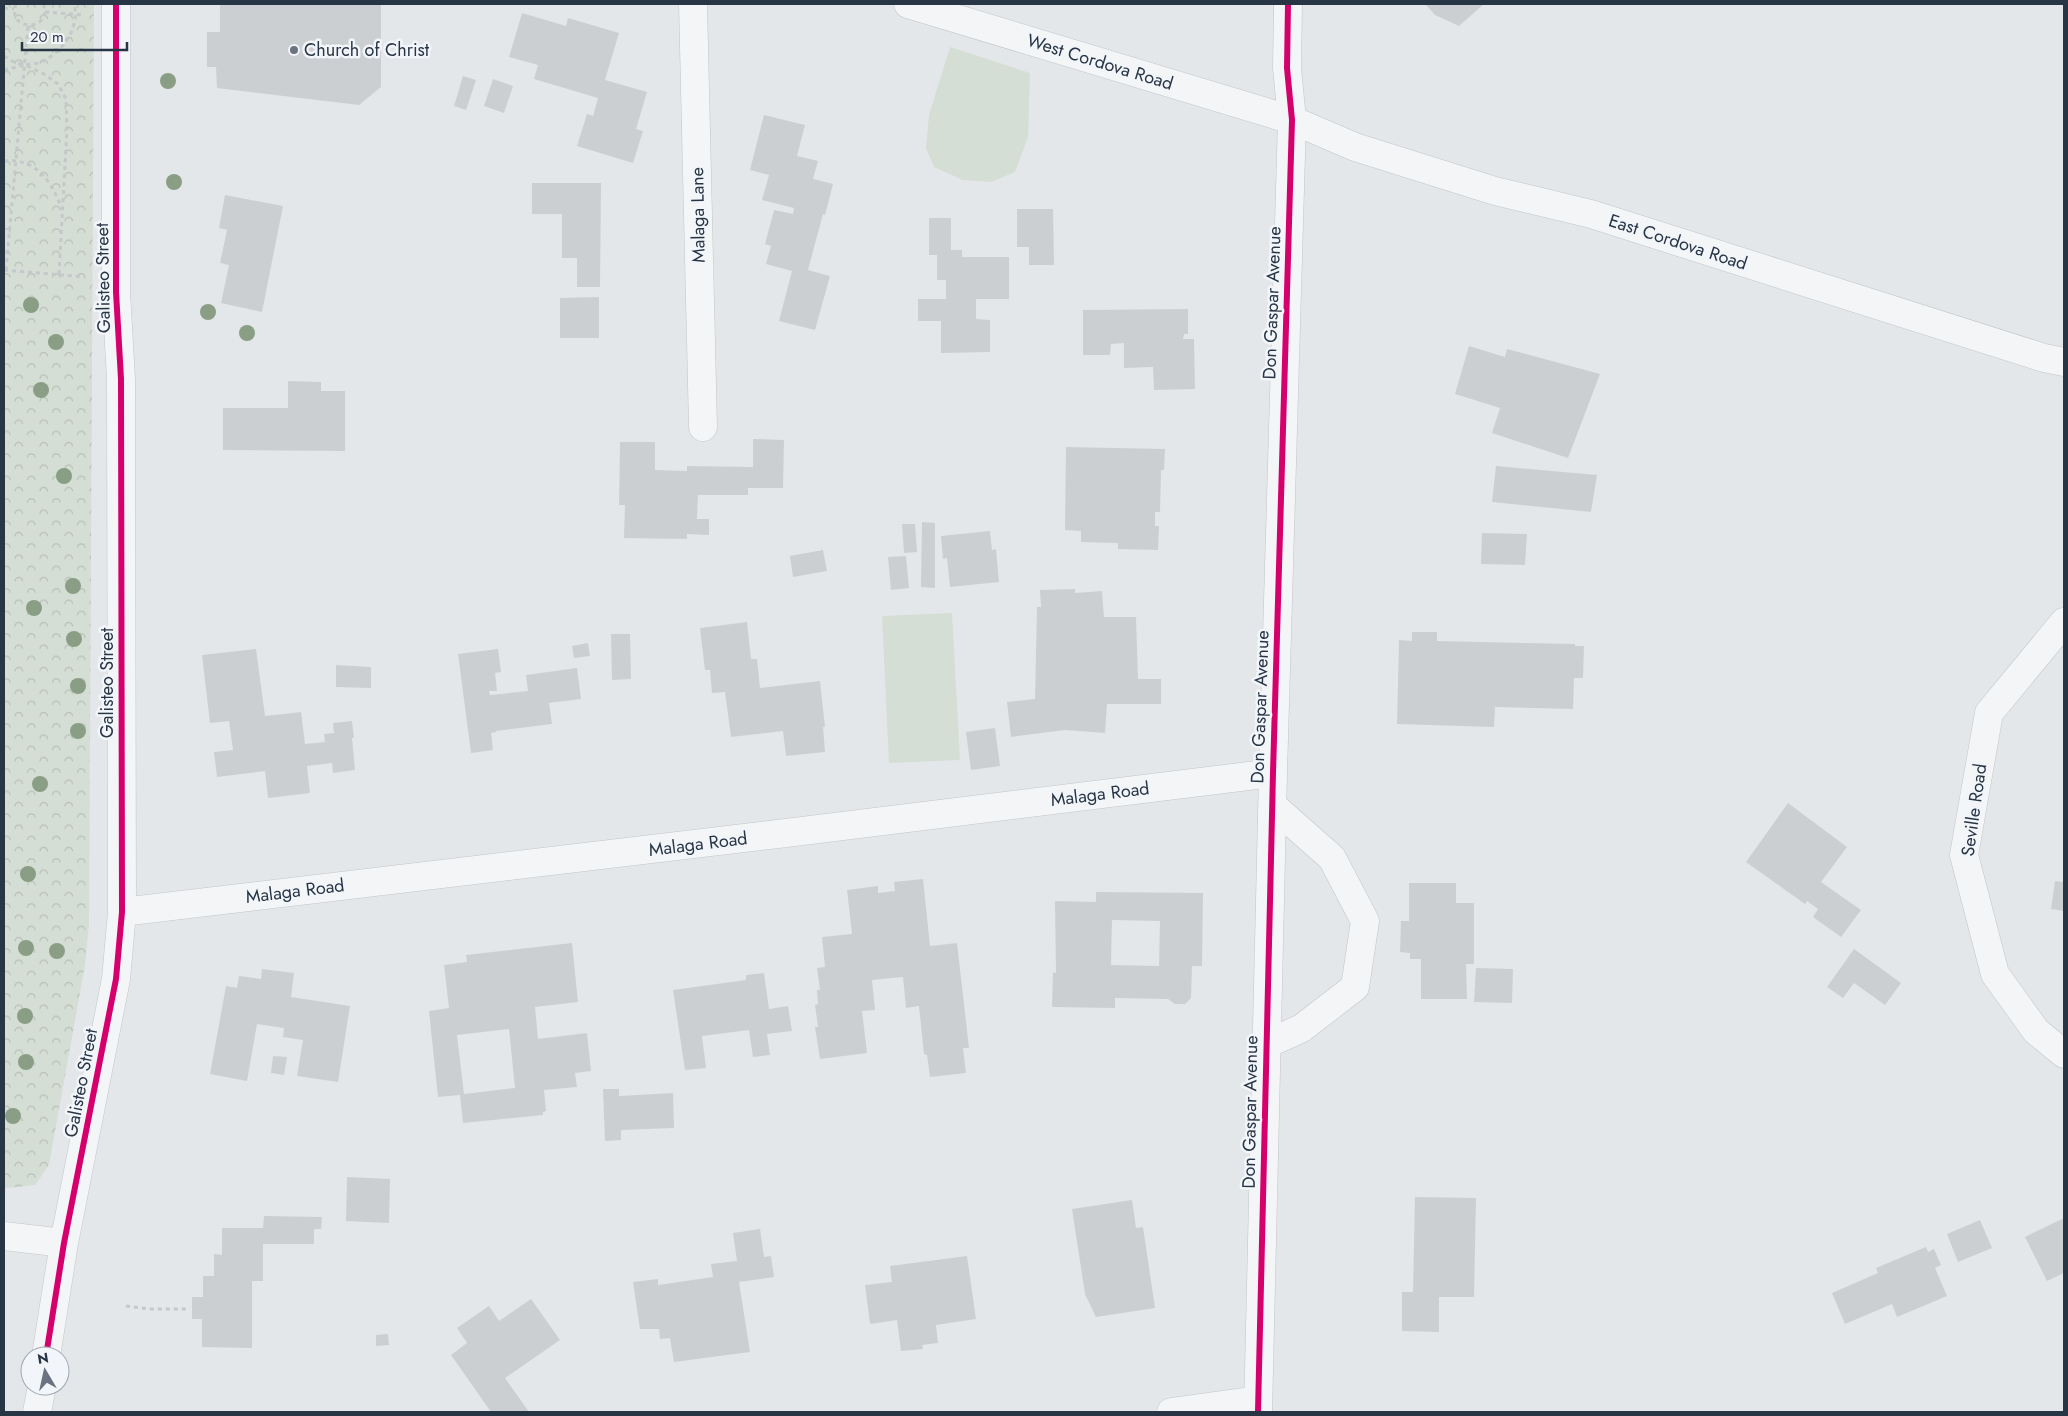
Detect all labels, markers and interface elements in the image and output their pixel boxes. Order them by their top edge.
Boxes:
scale bar [22,20,128,52]
text: 20 m [30,26,64,48]
street label: West Cordova Road [1024,27,1176,97]
place label: Church of Christ [304,37,430,63]
marker: Church of Christ [288,44,300,56]
street label: Malaga Lane [684,167,712,263]
street label: East Cordova Road [1605,207,1751,277]
street label: Galisteo Street [89,222,117,333]
street label: Don Gaspar Avenue [1256,226,1288,380]
street label: Galisteo Street [94,627,120,738]
street label: Don Gaspar Avenue [1244,630,1276,784]
street label: Seville Road [1955,762,1993,858]
street label: Malaga Road [1049,775,1151,813]
street label: Malaga Road [647,825,749,863]
street label: Malaga Road [244,872,346,910]
street label: Galisteo Street [58,1026,104,1140]
street label: Don Gaspar Avenue [1236,1035,1264,1189]
north arrow [20,1346,70,1396]
text: N [36,1347,50,1369]

